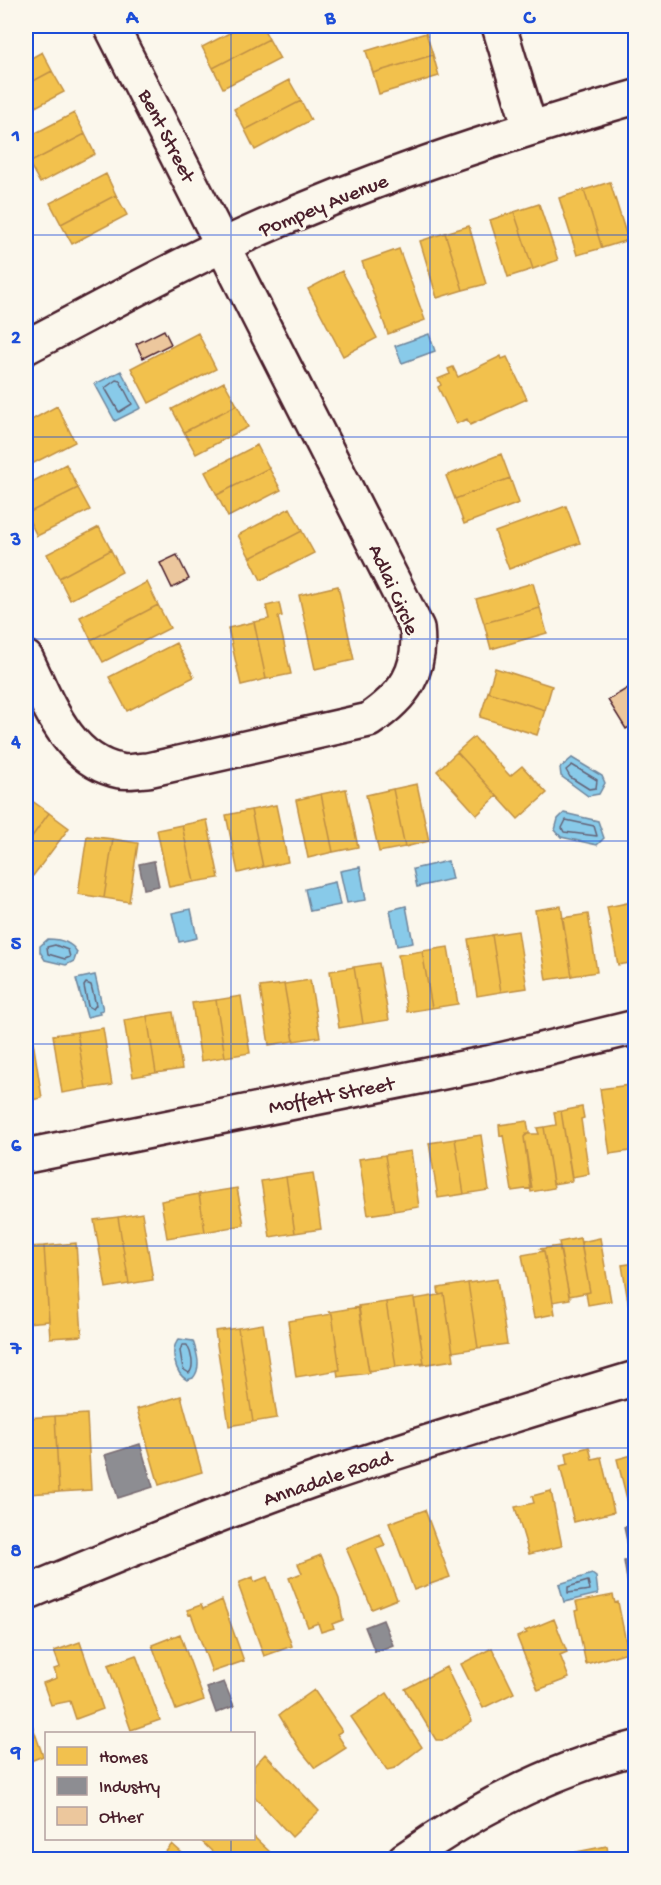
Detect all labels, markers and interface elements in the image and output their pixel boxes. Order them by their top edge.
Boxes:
text: A [125,8,140,31]
text: B [324,8,336,31]
text: C [523,8,537,31]
street label: Bent Street [130,85,200,189]
text: 1 [11,126,20,149]
street label: Pompey Avenue [255,170,394,245]
text: 2 [11,328,21,351]
text: 3 [10,530,21,553]
street label: Adlai Circle [361,541,423,641]
text: 4 [10,732,21,755]
text: 5 [11,934,22,957]
street label: Moffett Street [267,1073,399,1122]
text: 6 [11,1136,22,1159]
text: 7 [10,1339,23,1362]
street label: Annadale Road [261,1446,397,1514]
text: 8 [11,1541,22,1564]
legend [45,1732,255,1840]
text: 9 [10,1743,21,1766]
text: Homes [99,1748,149,1769]
text: Industry [99,1778,160,1799]
text: Other [99,1808,144,1829]

